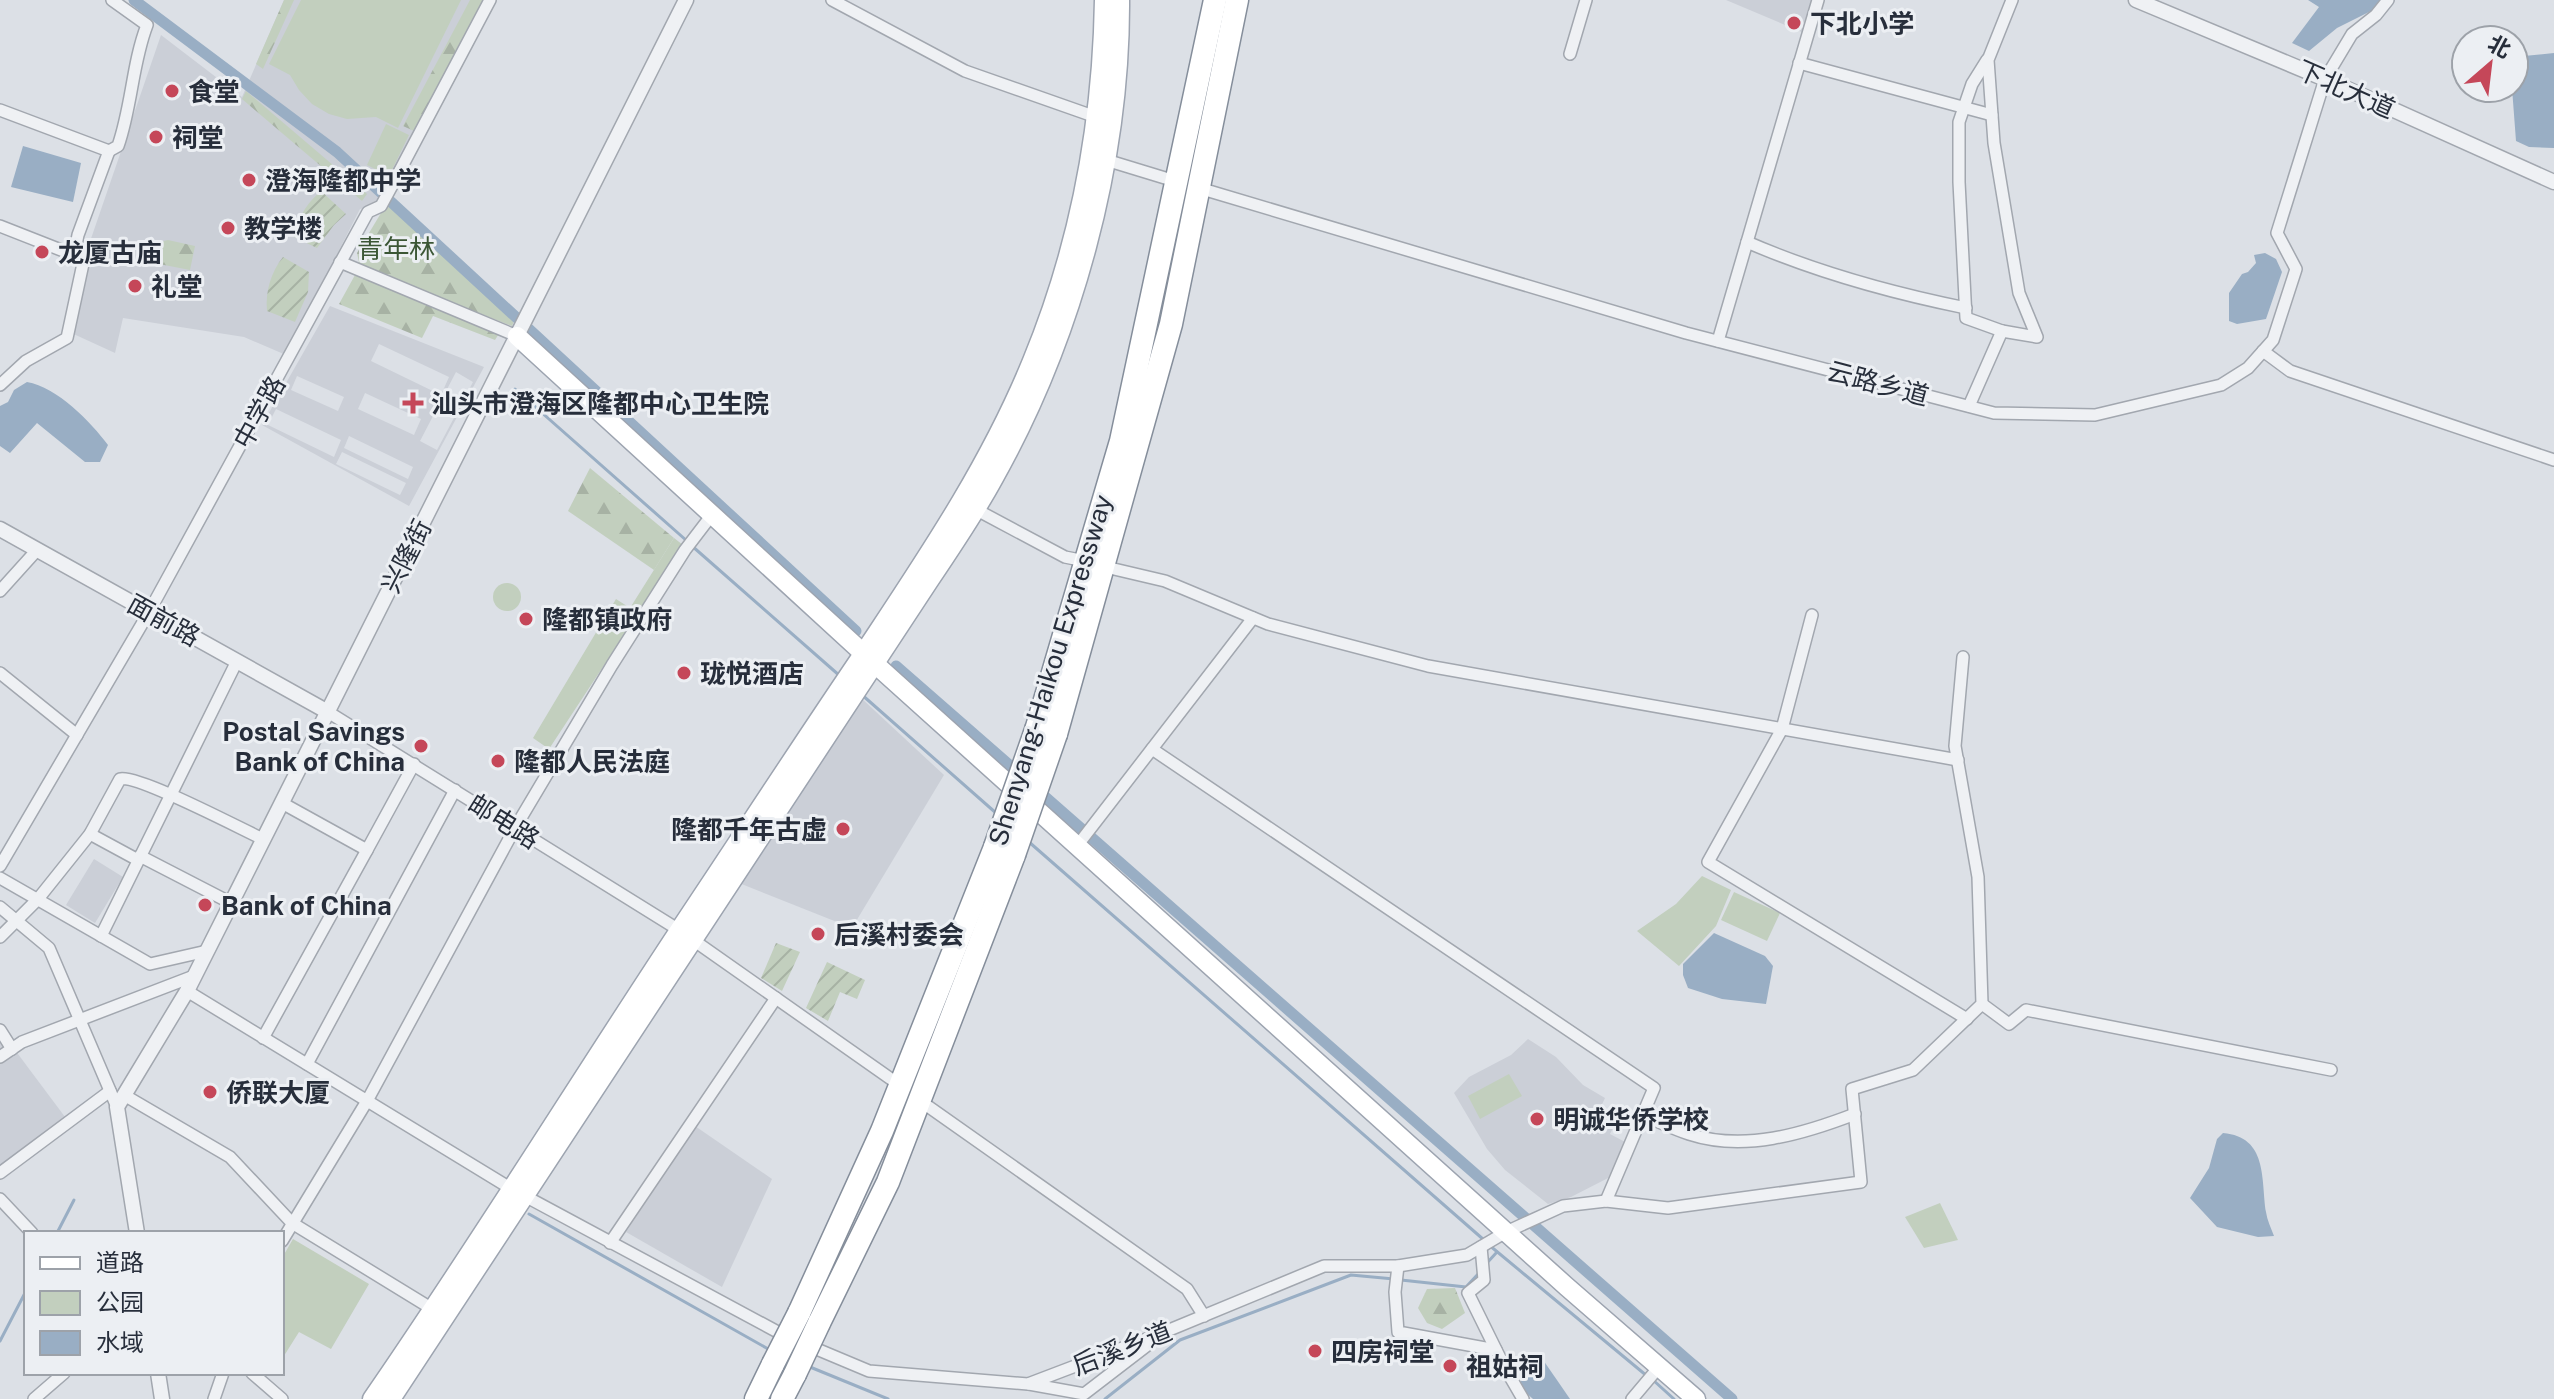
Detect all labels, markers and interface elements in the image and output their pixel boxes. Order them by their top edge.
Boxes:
place label: 下北小学 [1810,8,1914,39]
marker: 下北小学 [1785,14,1803,32]
north arrow [2450,24,2530,104]
text: 北 [2484,30,2515,63]
street label: 下北大道 [2292,54,2400,124]
place label: 食堂 [188,76,240,107]
marker: 食堂 [163,82,181,100]
place label: 祠堂 [172,122,224,153]
marker: 祠堂 [147,128,165,146]
place label: 澄海隆都中学 [265,165,421,196]
marker: 澄海隆都中学 [240,171,258,189]
place label: 教学楼 [244,213,322,244]
marker: 教学楼 [219,219,237,237]
park label: 青年林 [357,233,435,264]
place label: 龙厦古庙 [58,237,162,268]
marker: 龙厦古庙 [33,243,51,261]
place label: 礼堂 [151,271,203,302]
marker: 礼堂 [126,277,144,295]
street label: 云路乡道 [1824,355,1932,411]
street label: 中学路 [227,370,291,454]
place label: 汕头市澄海区隆都中心卫生院 [431,388,769,419]
marker: 汕头市澄海区隆都中心卫生院 [402,392,424,414]
street label: Shenyang-Haikou Expressway [982,491,1118,849]
street label: 兴隆街 [374,514,438,598]
street label: 面前路 [122,588,206,652]
place label: 隆都镇政府 [542,604,672,635]
marker: 隆都镇政府 [517,610,535,628]
place label: 珑悦酒店 [700,658,804,689]
marker: 珑悦酒店 [675,664,693,682]
place label: Postal Savings Bank of China [222,716,405,777]
marker: Postal Savings Bank of China [412,737,430,755]
place label: 隆都人民法庭 [514,746,670,777]
marker: 隆都人民法庭 [489,752,507,770]
street label: 邮电路 [463,787,545,855]
place label: 隆都千年古虚 [671,814,827,845]
marker: 隆都千年古虚 [834,820,852,838]
place label: Bank of China [221,890,392,921]
marker: Bank of China [196,896,214,914]
place label: 后溪村委会 [834,919,964,950]
marker: 后溪村委会 [809,925,827,943]
place label: 侨联大厦 [226,1077,330,1108]
marker: 侨联大厦 [201,1083,219,1101]
place label: 明诚华侨学校 [1553,1104,1709,1135]
marker: 明诚华侨学校 [1528,1110,1546,1128]
legend [24,1231,284,1375]
text: 道路 [96,1248,144,1276]
text: 公园 [96,1288,144,1316]
street label: 后溪乡道 [1068,1315,1176,1381]
text: 水域 [96,1328,144,1356]
place label: 四房祠堂 [1331,1336,1435,1367]
marker: 四房祠堂 [1306,1342,1324,1360]
place label: 祖姑祠 [1466,1351,1544,1382]
marker: 祖姑祠 [1441,1357,1459,1375]

